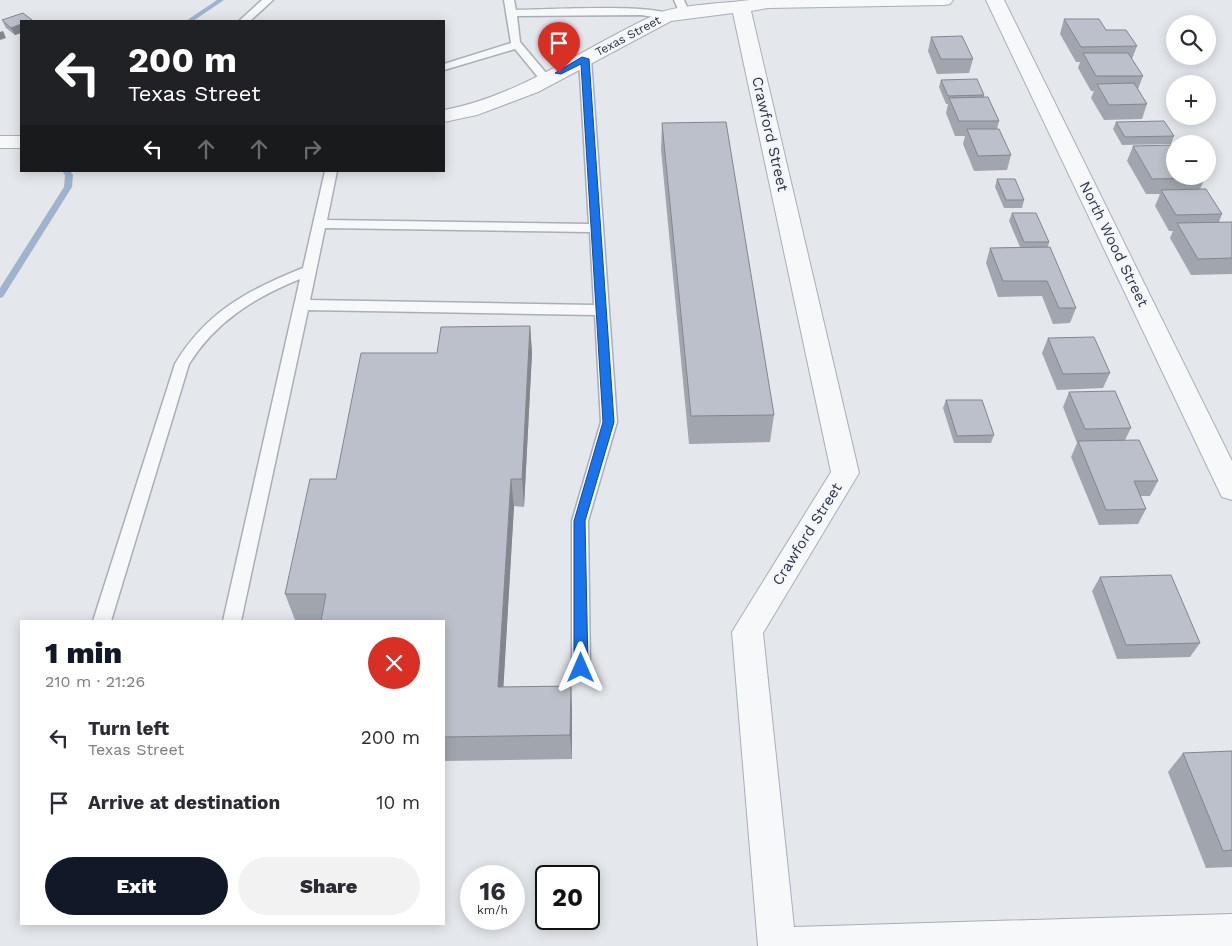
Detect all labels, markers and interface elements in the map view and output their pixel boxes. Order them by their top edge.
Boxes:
street label: Texas Street [593,13,663,59]
map controls [1166,15,1216,185]
button: search [1166,15,1216,65]
pin [538,22,580,73]
icon: arrive [545,29,573,57]
text: 200 m [128,39,237,81]
icon: left [45,40,110,105]
street label: Crawford Street [748,75,792,194]
button: + [1166,75,1216,125]
text: Texas Street [128,81,260,106]
icon: left [139,135,167,163]
icon: ahead [192,135,220,163]
icon: ahead [245,135,273,163]
icon: right [298,135,326,163]
button: − [1166,135,1216,185]
street label: North Wood Street [1076,178,1153,310]
street label: Crawford Street [768,479,846,589]
text: 1 min [45,635,122,670]
button: close [368,637,420,689]
position arrow [554,641,606,693]
text: 210 m · 21:26 [45,672,145,691]
text: Turn left [88,717,169,740]
icon: left [45,724,73,752]
text: 200 m [361,726,420,749]
text: Texas Street [88,740,184,759]
icon: arrive [45,789,73,817]
text: Arrive at destination [88,791,280,814]
text: 10 m [376,791,420,814]
button: Exit [45,857,228,915]
button: Share [238,857,420,915]
speed limit sign: 20 [535,865,600,930]
text: 16 [479,877,506,906]
text: km/h [477,903,508,917]

